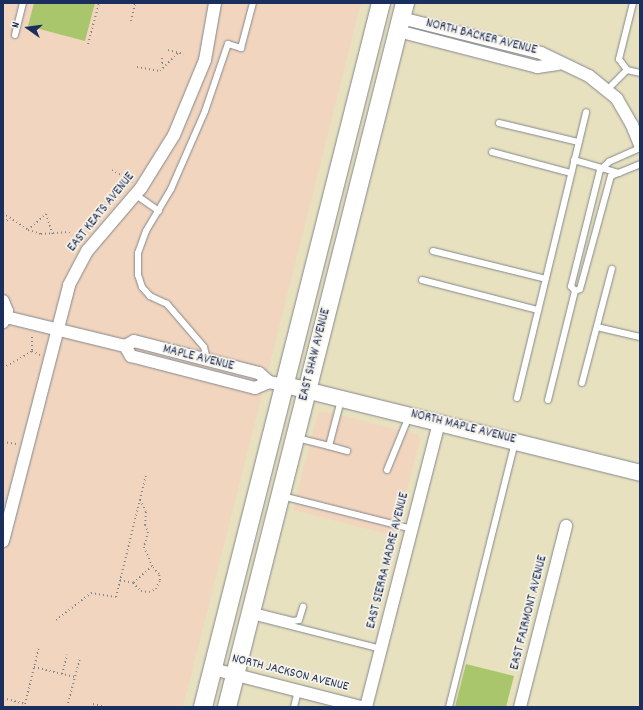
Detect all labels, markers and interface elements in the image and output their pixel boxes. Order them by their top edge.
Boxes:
north arrow [8,8,48,48]
street label: NORTH BACKER AVENUE [424,17,538,59]
text: N [8,21,25,30]
street label: EAST KEATS AVENUE [65,170,139,256]
street label: EAST SHAW AVENUE [297,307,335,403]
street label: MAPLE AVENUE [161,343,235,375]
street label: NORTH MAPLE AVENUE [409,407,517,449]
street label: EAST SIERRA MADRE AVENUE [365,491,413,631]
street label: EAST FAIRMONT AVENUE [508,554,552,672]
street label: NORTH JACKSON AVENUE [230,652,350,696]

